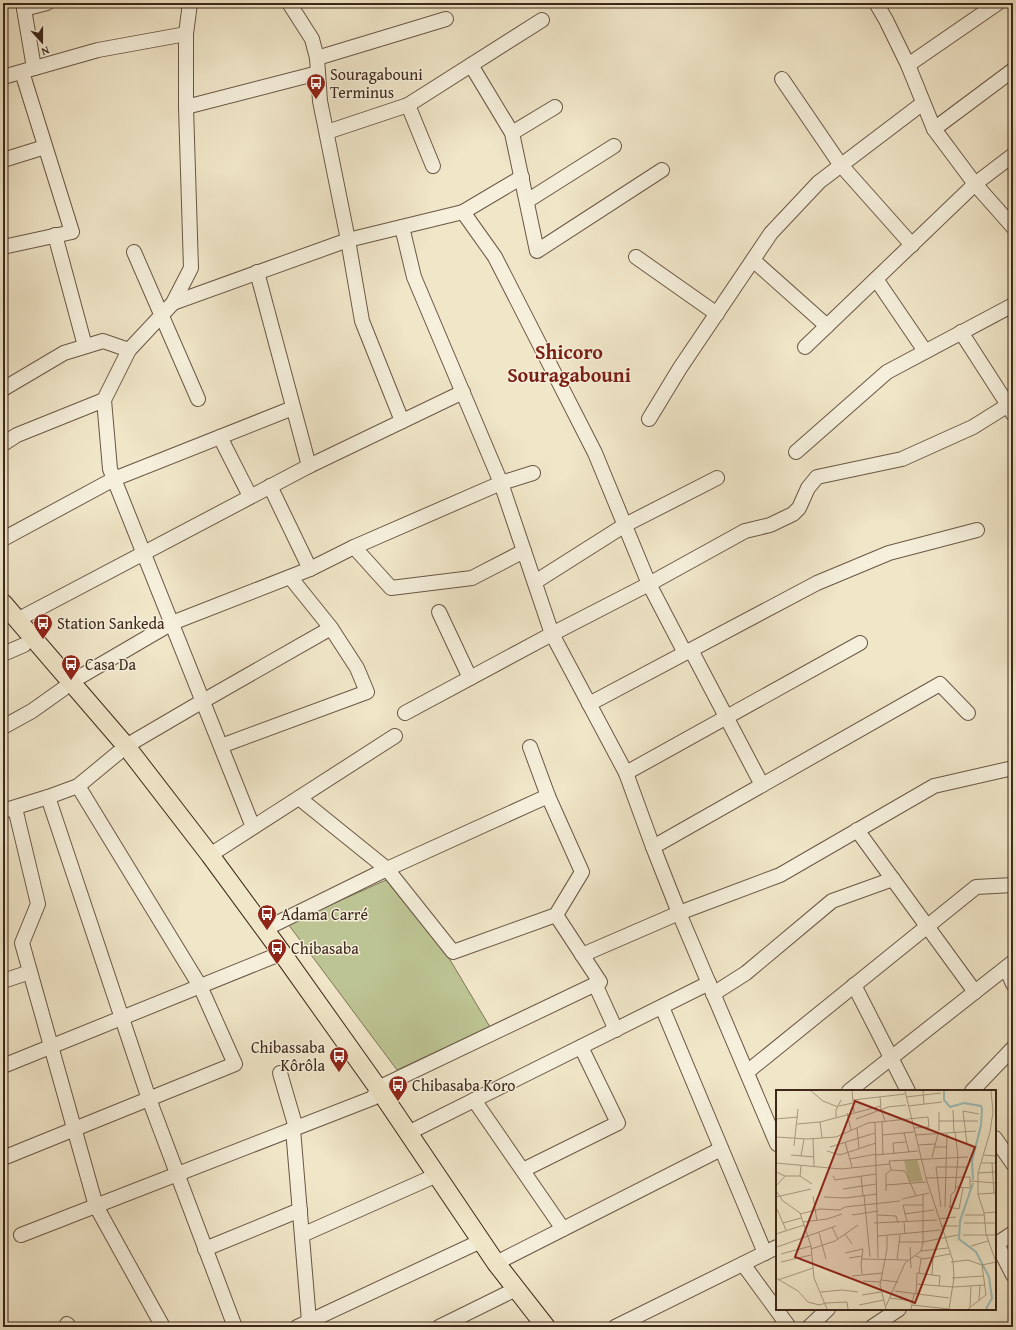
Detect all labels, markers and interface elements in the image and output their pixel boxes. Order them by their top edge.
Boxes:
north arrow [22,22,62,62]
text: N [39,43,52,60]
place label: Souragabouni Terminus [330,62,423,104]
bus stop icon: Souragabouni Terminus [305,72,327,100]
district label: Shicoro Souragabouni [507,337,631,389]
place label: Station Sankeda [57,611,165,635]
bus stop icon: Station Sankeda [32,612,54,640]
place label: Casa Da [85,652,136,676]
bus stop icon: Casa Da [60,653,82,681]
place label: Adama Carré [281,902,368,926]
bus stop icon: Adama Carré [256,903,278,931]
place label: Chibasaba [291,936,359,960]
bus stop icon: Chibasaba [266,937,288,965]
place label: Chibassaba Kôrôla [251,1035,325,1077]
bus stop icon: Chibassaba Kôrôla [328,1045,350,1073]
place label: Chibasaba Koro [412,1073,515,1097]
bus stop icon: Chibasaba Koro [387,1074,409,1102]
inset map [776,1090,996,1310]

